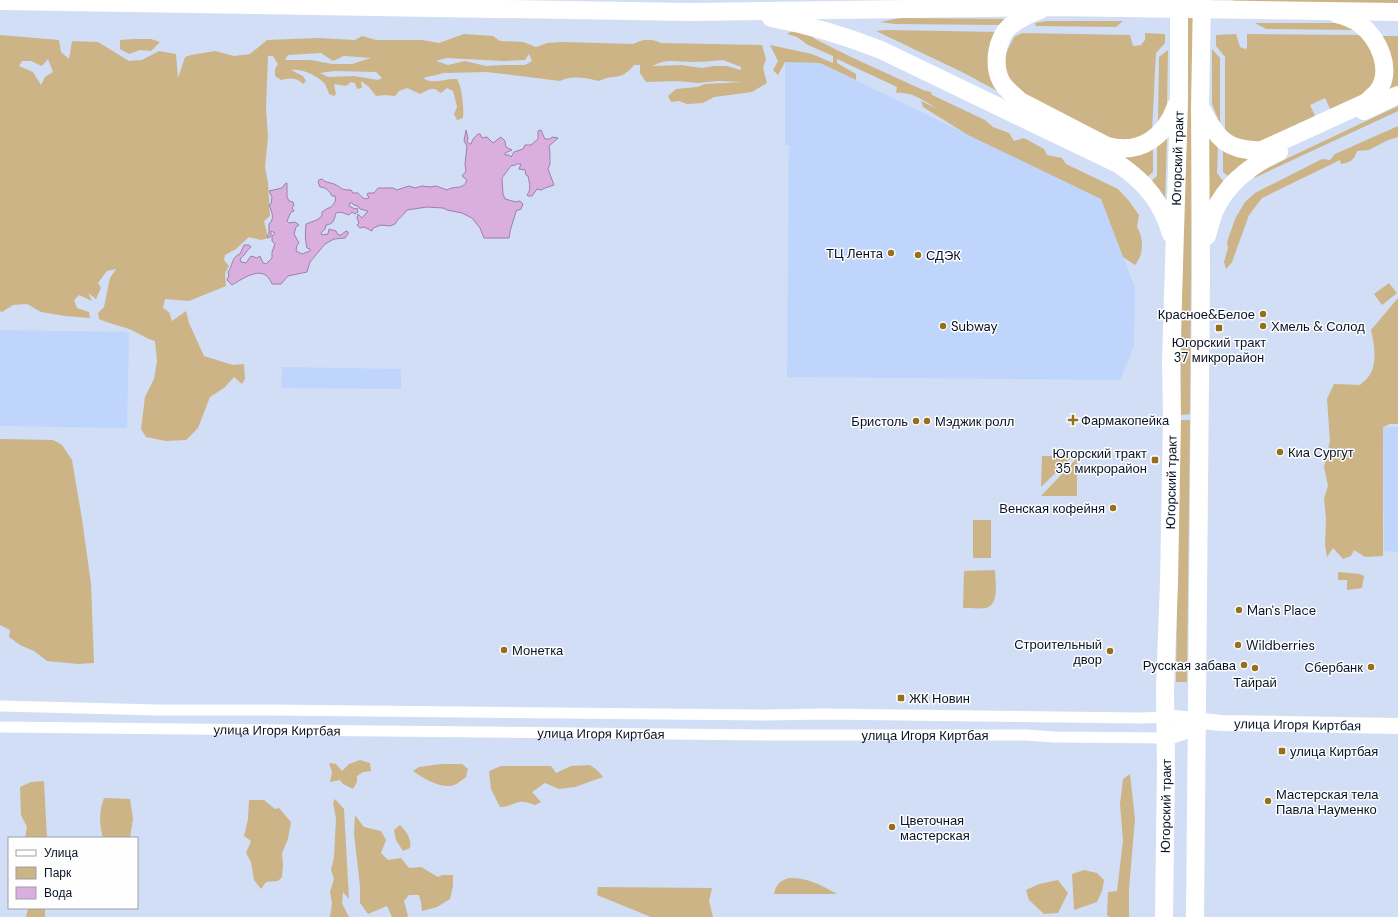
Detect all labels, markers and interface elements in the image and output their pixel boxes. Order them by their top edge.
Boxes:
street label: Югорский тракт [1168,111,1188,206]
place label: ТЦ Лента [826,245,884,262]
place label: СДЭК [926,247,961,264]
marker: ТЦ Лента [886,248,896,258]
marker: СДЭК [913,250,923,260]
place label: Красное&Белое [1158,306,1255,323]
marker: Красное&Белое [1258,309,1268,319]
place label: Subway [951,318,998,335]
place label: Хмель & Солод [1271,318,1365,335]
marker: Subway [938,321,948,331]
marker: Хмель & Солод [1258,321,1268,331]
marker: Югорский тракт 37 микрорайон [1214,323,1224,333]
place label: Югорский тракт 37 микрорайон [1172,334,1266,366]
place label: Фармакопейка [1081,412,1170,429]
place label: Бристоль [851,413,908,430]
place label: Мэджик ролл [935,413,1014,430]
marker: Фармакопейка [1068,415,1078,425]
marker: Бристоль [911,416,921,426]
marker: Мэджик ролл [922,416,932,426]
street label: Югорский тракт [1162,435,1181,530]
place label: Киа Сургут [1288,444,1354,461]
place label: Югорский тракт 35 микрорайон [1053,445,1147,477]
marker: Киа Сургут [1275,447,1285,457]
marker: Югорский тракт 35 микрорайон [1150,455,1160,465]
place label: Венская кофейня [999,500,1105,517]
marker: Венская кофейня [1108,503,1118,513]
place label: Man's Place [1247,602,1316,619]
marker: Man's Place [1234,605,1244,615]
place label: Строительный двор [1014,636,1102,668]
place label: Wildberries [1246,637,1315,654]
marker: Wildberries [1233,640,1243,650]
place label: Монетка [512,642,564,659]
marker: Монетка [499,645,509,655]
marker: Строительный двор [1105,646,1115,656]
place label: Русская забава [1143,657,1237,674]
place label: Сбербанк [1305,659,1363,676]
marker: Русская забава [1239,660,1249,670]
marker: Сбербанк [1366,662,1376,672]
marker: Тайрай [1250,663,1260,673]
place label: Тайрай [1233,674,1277,691]
place label: ЖК Новин [909,690,970,707]
marker: ЖК Новин [896,693,906,703]
street label: улица Игоря Киртбая [1234,715,1361,734]
street label: улица Игоря Киртбая [213,721,341,740]
street label: улица Игоря Киртбая [537,725,665,743]
street label: улица Игоря Киртбая [861,727,989,744]
place label: улица Киртбая [1290,743,1378,760]
marker: улица Киртбая [1277,746,1287,756]
street label: Югорский тракт [1157,759,1175,853]
place label: Мастерская тела Павла Науменко [1276,786,1379,818]
marker: Мастерская тела Павла Науменко [1263,796,1273,806]
place label: Цветочная мастерская [900,812,970,844]
marker: Цветочная мастерская [887,822,897,832]
legend [8,837,138,909]
text: Улица [44,845,78,861]
text: Парк [44,865,72,881]
text: Вода [44,885,72,901]

